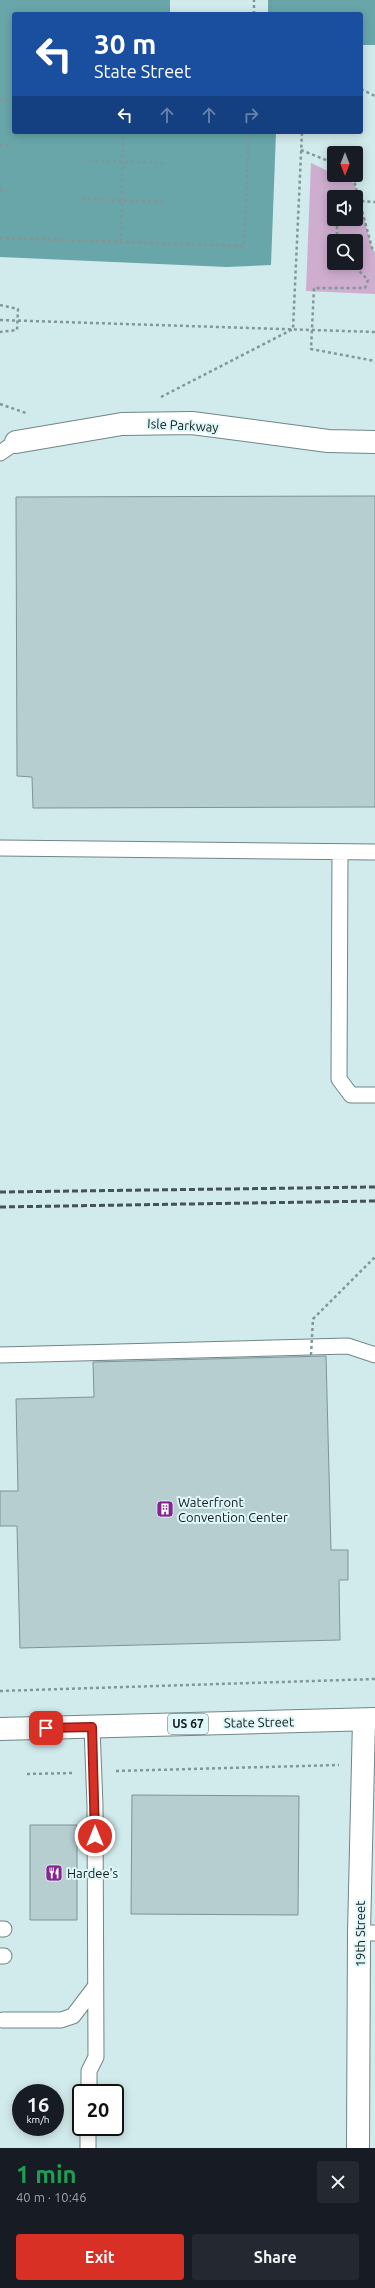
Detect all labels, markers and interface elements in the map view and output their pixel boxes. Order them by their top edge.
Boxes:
icon: left [28,28,80,80]
text: 30 m [94,28,156,59]
text: State Street [94,61,191,81]
icon: left [114,104,136,126]
icon: ahead [156,104,178,126]
icon: ahead [198,104,220,126]
icon: right [240,104,262,126]
north arrow [327,146,363,182]
map controls [327,146,363,270]
button: sound [327,190,363,226]
button: search [327,234,363,270]
street label: Isle Parkway [147,416,219,434]
place label: Waterfront Convention Center [178,1495,288,1524]
building icon: Waterfront Convention Center [155,1499,175,1519]
pin [29,1711,63,1745]
road number: US 67 [168,1714,208,1734]
street label: State Street [224,1714,294,1730]
icon: arrive [35,1717,57,1739]
position arrow [74,1815,116,1857]
restaurant icon: Hardee's [44,1863,64,1883]
place label: Hardee's [67,1866,119,1880]
street label: 19th Street [353,1901,367,1967]
speed limit sign: 20 [72,2084,124,2136]
text: 16 [27,2093,49,2116]
text: km/h [26,2114,50,2125]
text: 1 min [16,2161,77,2188]
button: close [317,2161,359,2203]
text: 40 m · 10:46 [16,2190,87,2204]
button: Exit [16,2234,184,2280]
button: Share [192,2234,359,2280]

